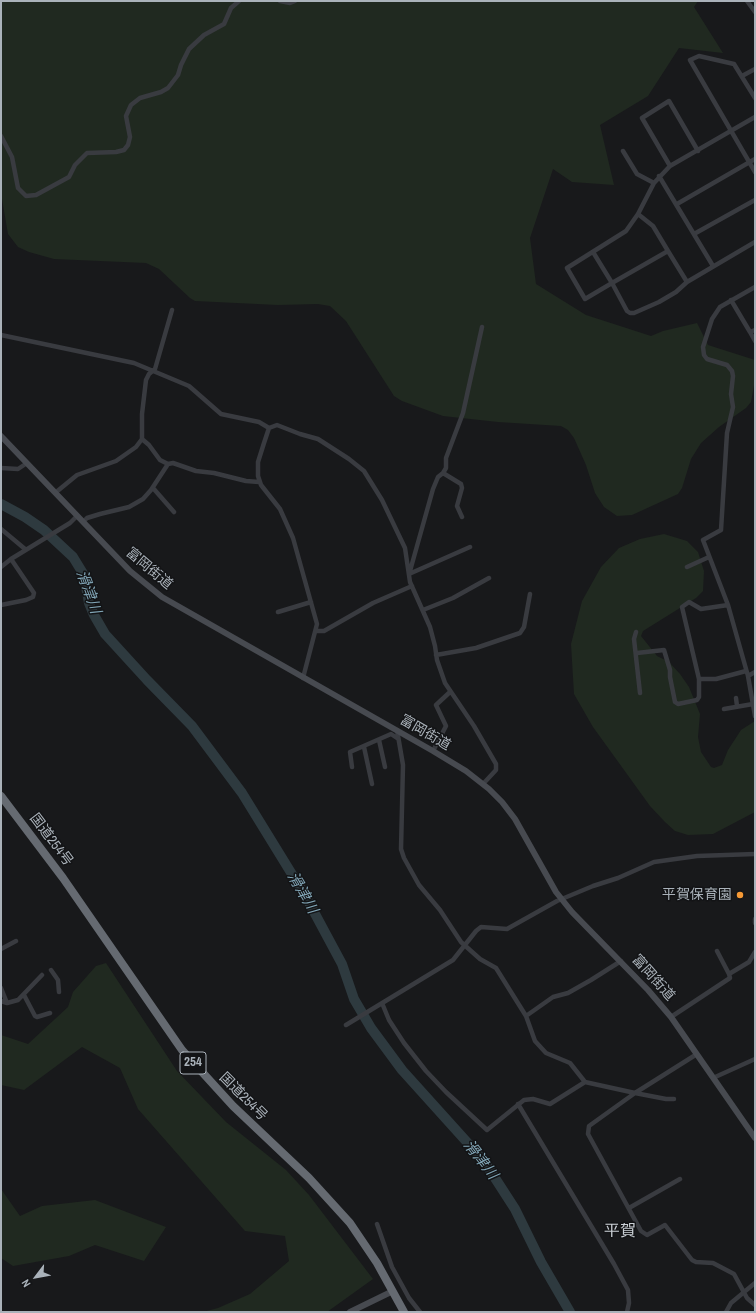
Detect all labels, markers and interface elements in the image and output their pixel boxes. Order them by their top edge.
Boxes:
street label: 富岡街道 [122,545,176,593]
water label: 滑津川 [72,568,104,616]
street label: 富岡街道 [397,712,453,754]
street label: 国道254号 [26,811,76,869]
water label: 滑津川 [283,869,321,917]
place label: 平賀保育園 [662,887,732,903]
marker: 平賀保育園 [735,890,745,900]
street label: 富岡街道 [628,952,678,1004]
road number: 254 [180,1052,206,1074]
street label: 国道254号 [215,1069,271,1125]
water label: 滑津川 [459,1137,501,1183]
district label: 平賀 [604,1222,636,1242]
north arrow [16,1257,56,1297]
text: N [18,1277,33,1290]

